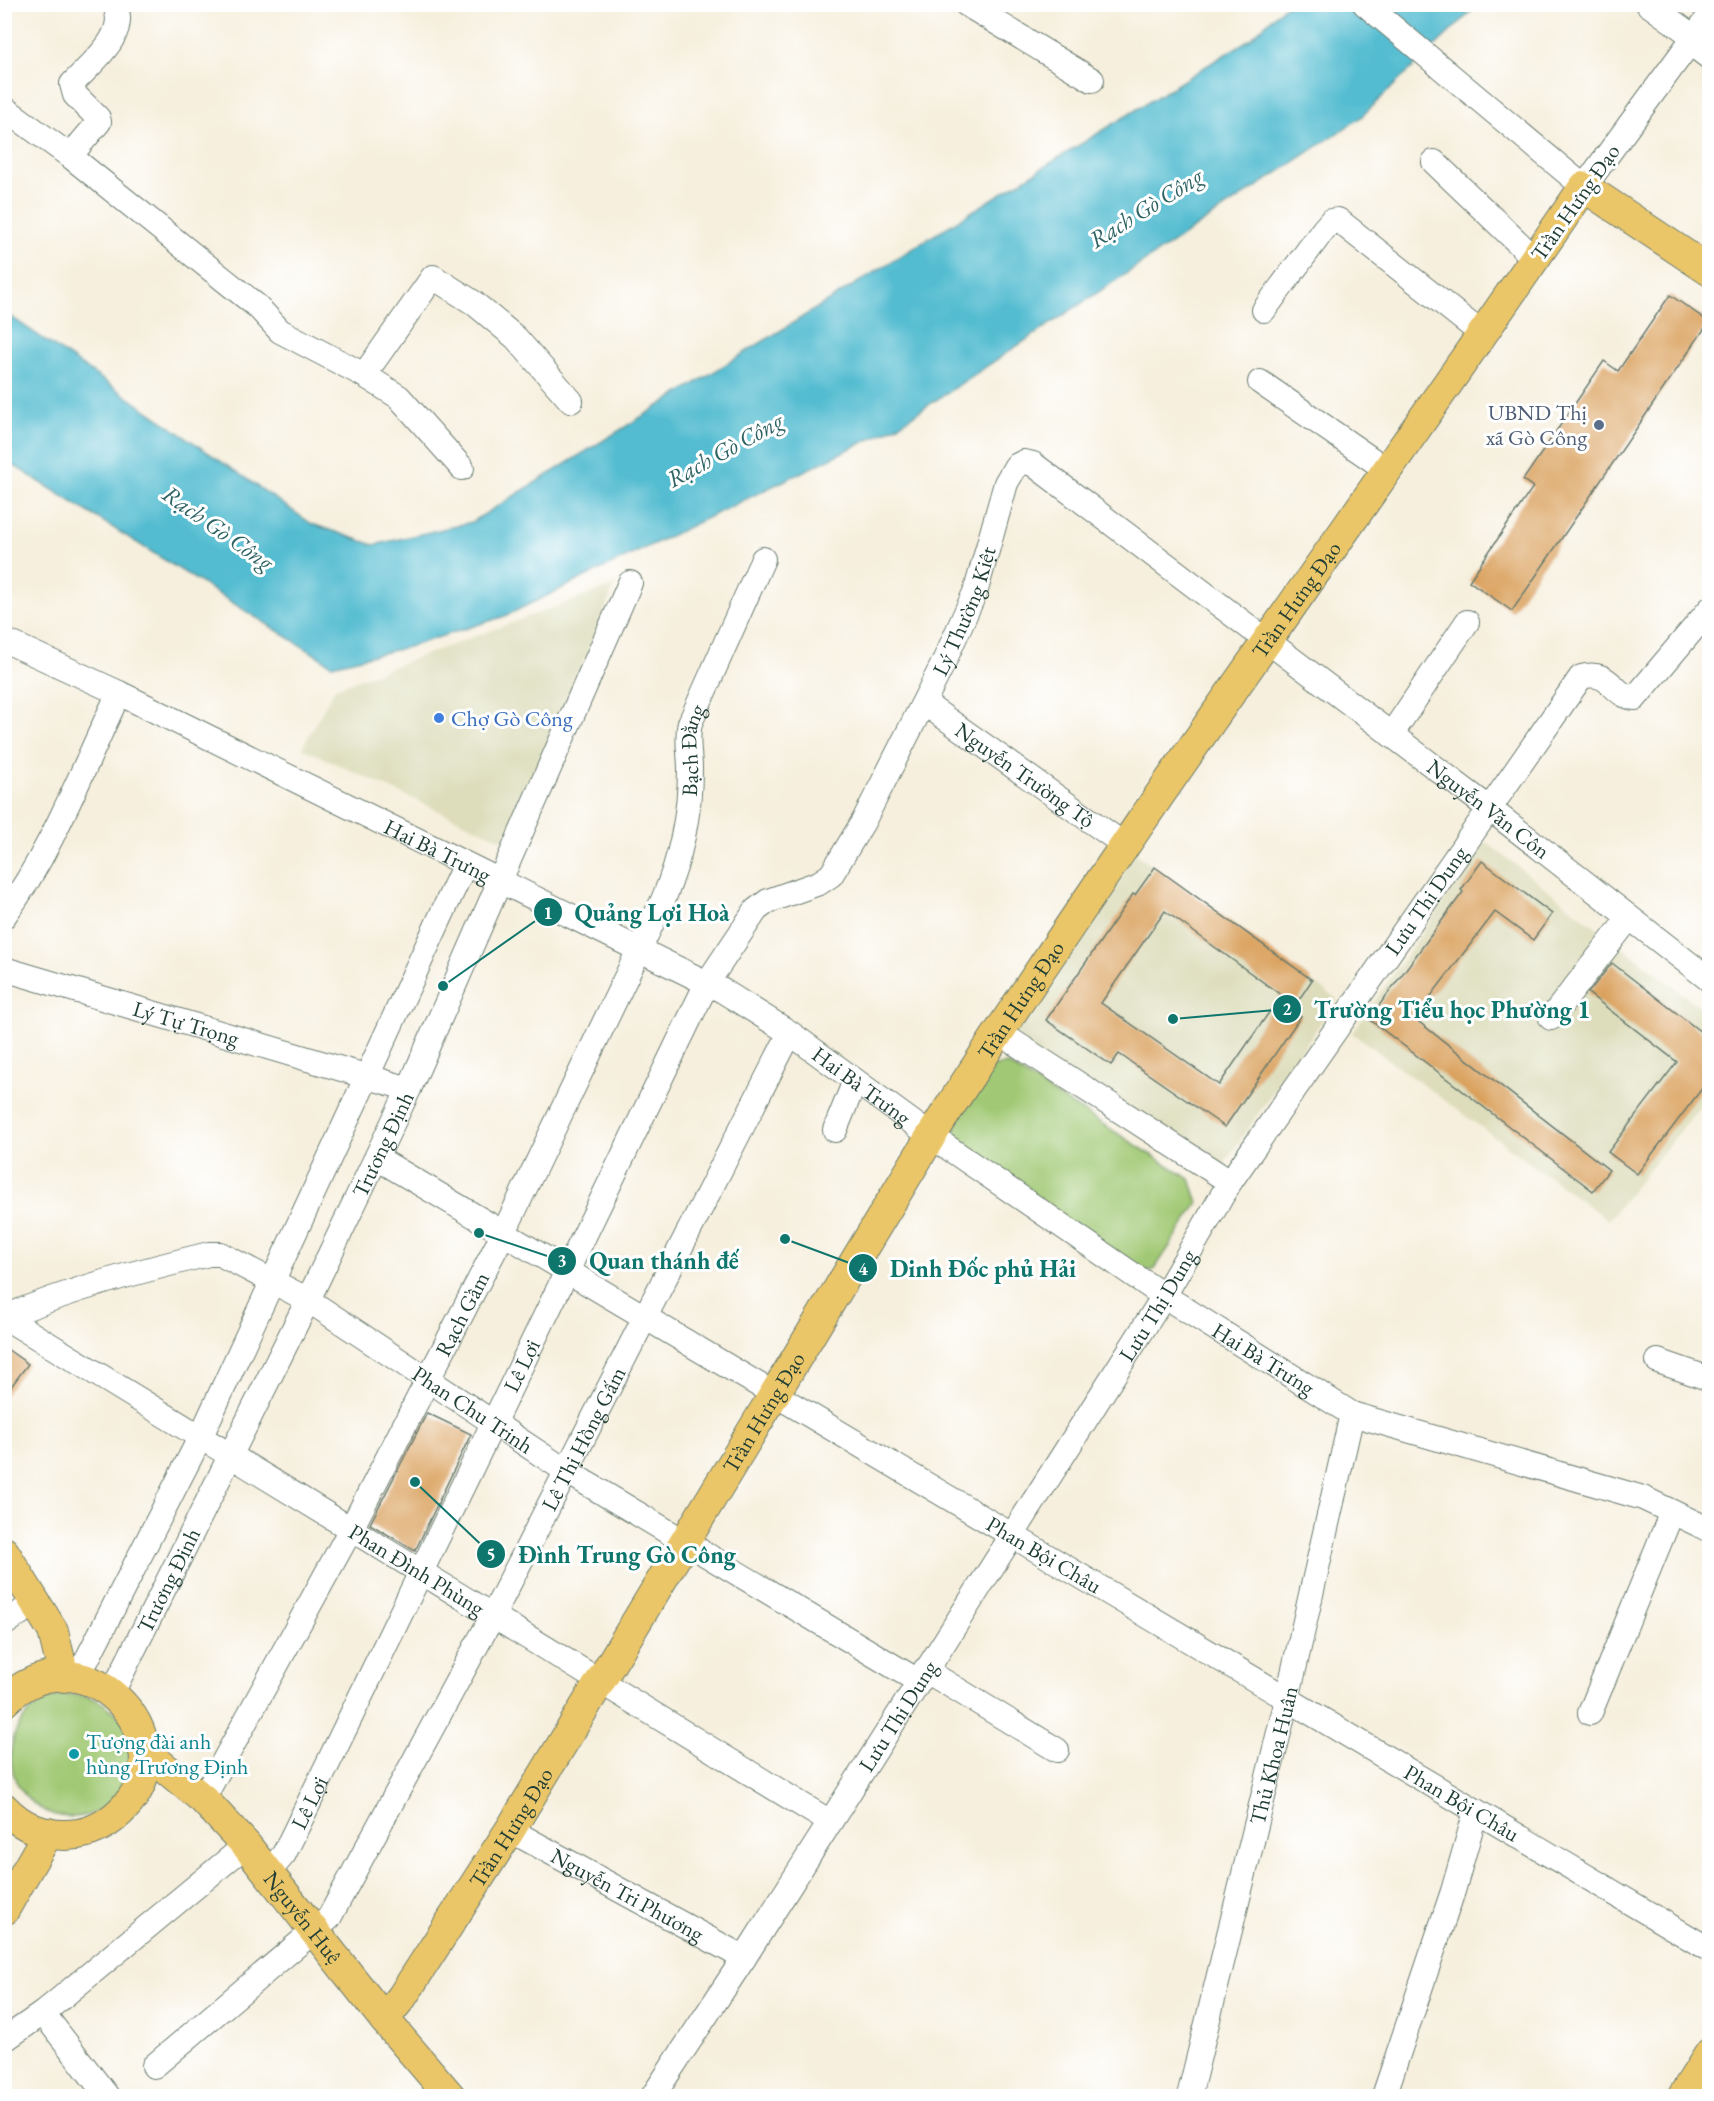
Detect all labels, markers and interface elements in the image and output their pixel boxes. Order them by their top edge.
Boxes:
street label: Trần Hưng Đạo [1524,138,1627,267]
water label: Rạch Gò Công [1083,160,1210,255]
place label: UBND Thị xã Gò Công [1486,398,1587,452]
water label: Rạch Gò Công [661,404,790,494]
marker: UBND Thị xã Gò Công [1592,418,1606,432]
water label: Rạch Gò Công [157,478,281,578]
street label: Trần Hưng Đạo [1245,535,1348,664]
street label: Lý Thường Kiệt [926,543,1003,681]
street label: Bạch Đằng [674,699,712,797]
place label: Chợ Gò Công [451,704,573,733]
marker: Chợ Gò Công [432,711,446,725]
street label: Nguyễn Trường Tộ [949,716,1101,835]
street label: Nguyễn Văn Côn [1421,753,1556,866]
street label: Hai Bà Trưng [379,812,496,890]
street label: Lưu Thị Dung [1378,840,1474,961]
callout: Quảng Lợi Hoà [533,891,742,933]
text: Quảng Lợi Hoà [574,897,730,929]
text: 1 [543,901,553,924]
street label: Trần Hưng Đạo [971,935,1071,1065]
callout: Trường Tiểu học Phường 1 [1272,988,1603,1030]
street label: Lý Tự Trọng [130,994,243,1053]
text: Trường Tiểu học Phường 1 [1314,994,1590,1026]
text: 2 [1282,997,1292,1020]
street label: Hai Bà Trưng [806,1040,917,1132]
street label: Trương Định [345,1087,421,1202]
callout: Quan thánh đế [547,1240,750,1282]
street label: Lưu Thị Dung [1112,1244,1203,1367]
text: Quan thánh đế [589,1245,740,1276]
callout: Dinh Đốc phủ Hải [848,1247,1088,1289]
text: 3 [557,1249,567,1272]
text: Dinh Đốc phủ Hải [890,1253,1076,1284]
text: 4 [858,1257,868,1280]
street label: Rạch Gầm [429,1267,496,1361]
street label: Hai Bà Trưng [1206,1316,1320,1402]
street label: Lê Lợi [497,1334,547,1397]
street label: Trần Hưng Đạo [716,1346,812,1478]
street label: Phan Chu Trinh [407,1359,539,1460]
street label: Lê Thị Hồng Gấm [535,1362,632,1516]
street label: Phan Bội Châu [981,1509,1107,1600]
street label: Phan Đình Phùng [343,1517,490,1623]
street label: Trương Định [130,1523,207,1638]
callout: Đình Trung Gò Công [476,1533,748,1575]
text: Đình Trung Gò Công [518,1539,737,1571]
text: 5 [486,1543,496,1566]
street label: Lưu Thị Dung [852,1655,944,1777]
street label: Thủ Khoa Huân [1243,1683,1305,1828]
place label: Tượng đài anh hùng Trương Định [86,1727,248,1781]
marker: Tượng đài anh hùng Trương Định [67,1747,81,1761]
street label: Phan Bội Châu [1399,1758,1525,1849]
street label: Trần Hưng Đạo [463,1762,560,1893]
street label: Lê Lợi [284,1772,335,1834]
street label: Nguyễn Tri Phương [546,1841,709,1949]
street label: Nguyễn Huệ [257,1865,349,1970]

